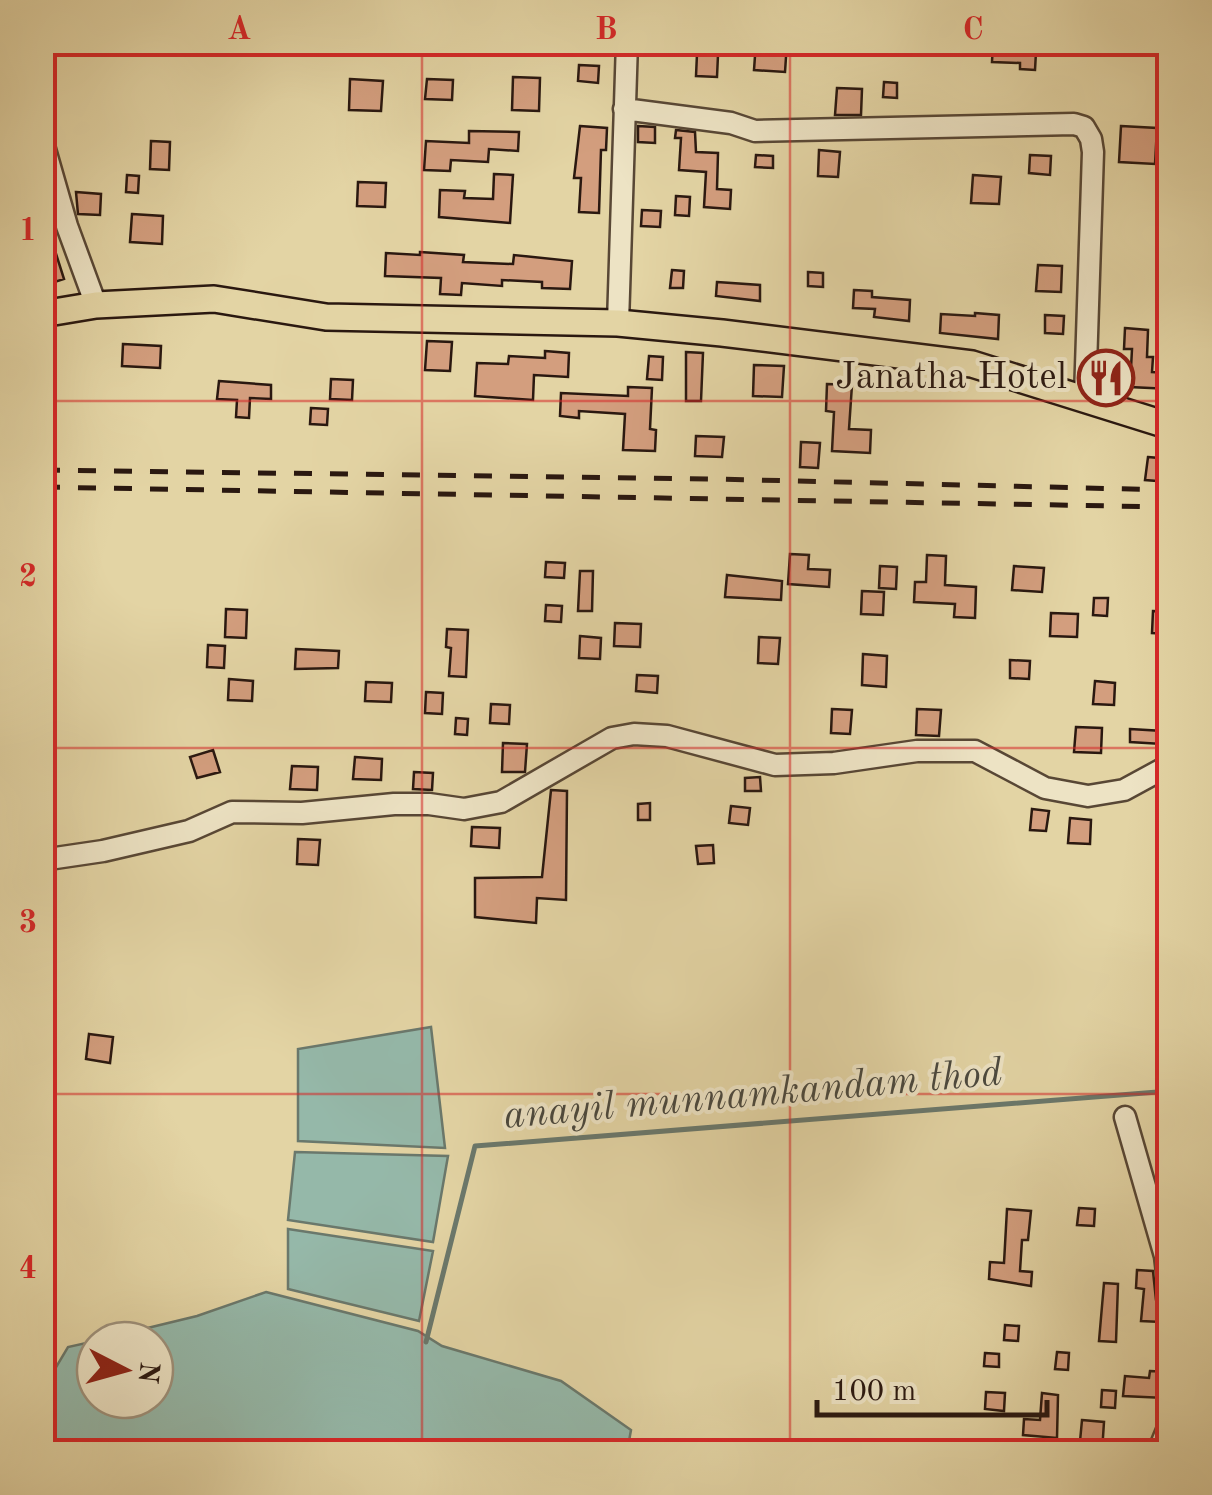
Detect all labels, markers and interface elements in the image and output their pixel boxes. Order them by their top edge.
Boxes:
text: A [227,15,251,47]
text: B [595,15,617,47]
text: C [962,15,984,47]
text: 1 [19,216,37,248]
restaurant icon: Janatha Hotel [1076,348,1136,408]
place label: Janatha Hotel [835,359,1067,397]
text: 2 [19,562,37,594]
text: 3 [19,908,37,940]
water label: anayil munnamkandam thod [502,1054,1005,1138]
text: 4 [19,1254,37,1286]
north arrow [75,1320,175,1420]
scale bar [817,1355,1047,1417]
text: N [132,1360,162,1385]
text: 100 m [832,1377,916,1407]

